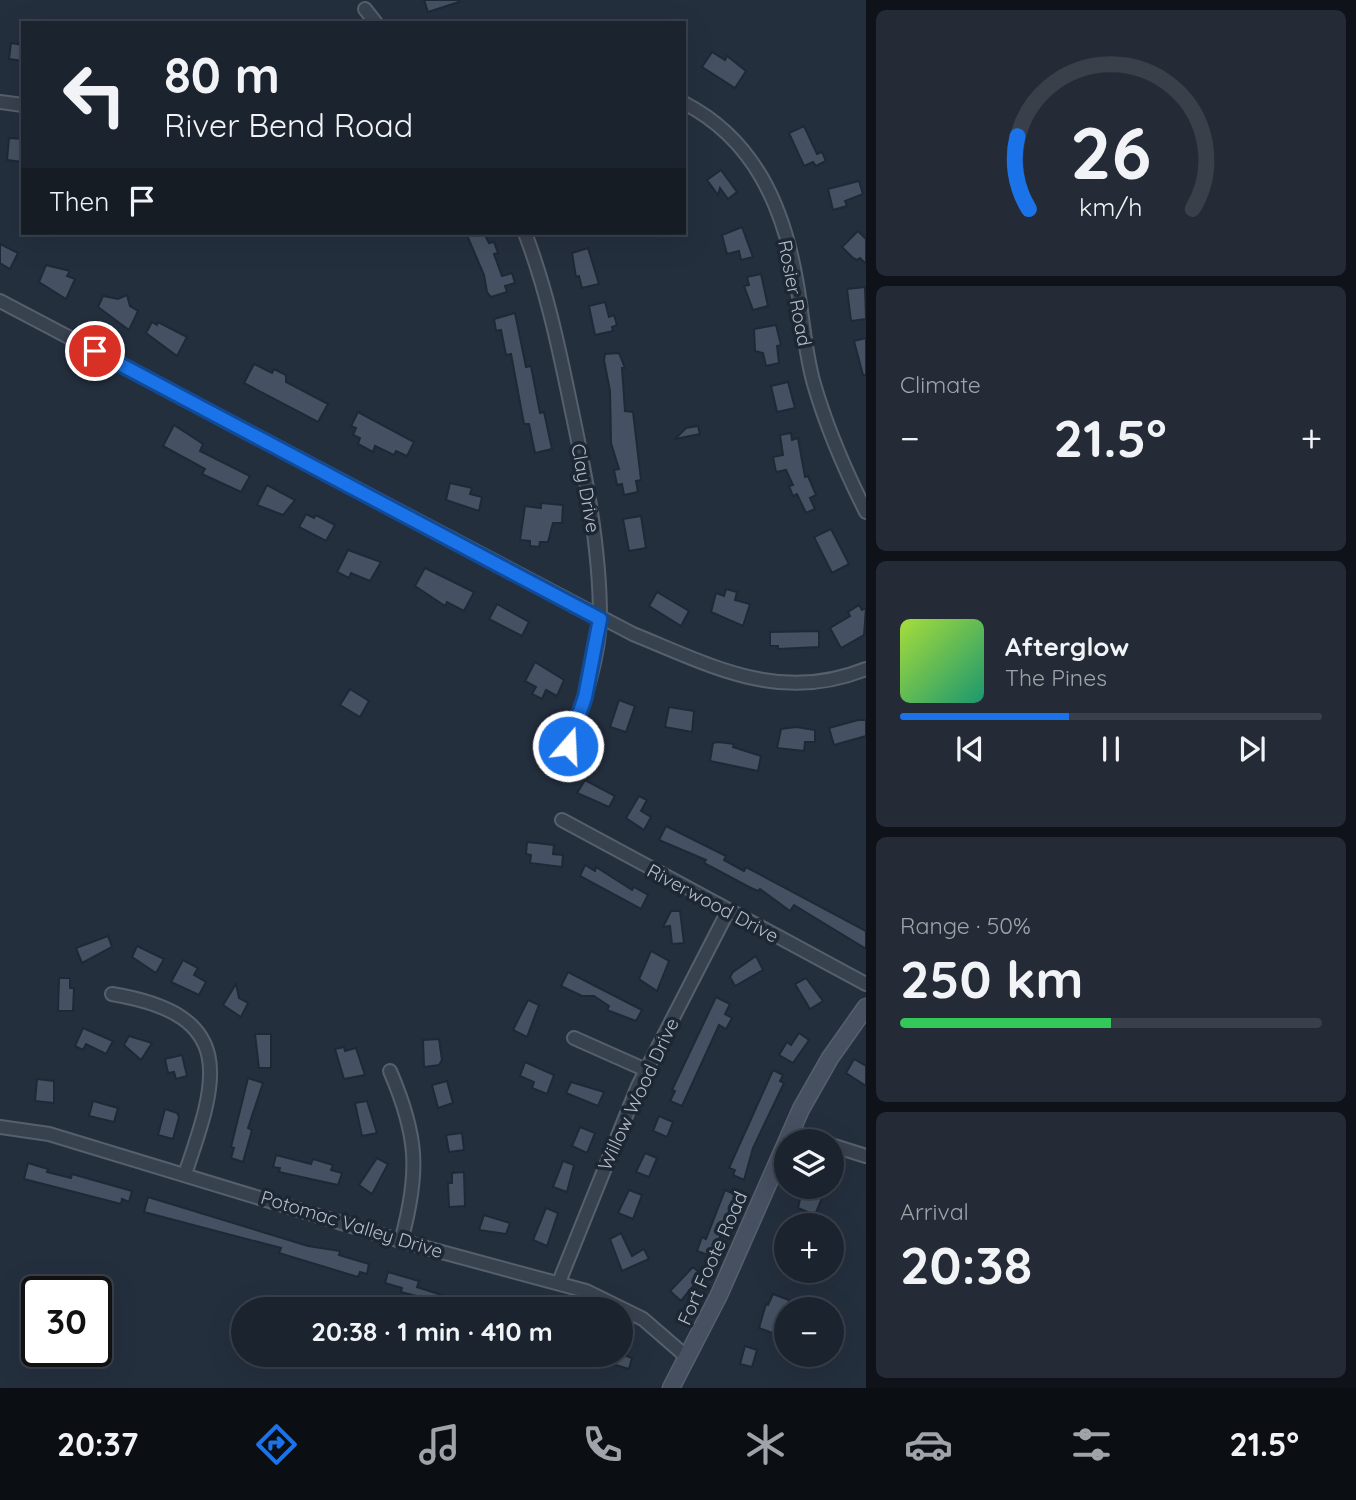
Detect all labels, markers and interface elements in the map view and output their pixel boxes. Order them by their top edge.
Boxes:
text: 80 m [164,44,280,105]
icon: left [49,49,140,140]
text: River Bend Road [164,105,413,145]
text: 26 [1070,106,1152,197]
icon: arrive [123,182,161,220]
text: Then [49,185,109,218]
text: km/h [1079,191,1143,222]
street label: Rosier Road [773,238,817,348]
pin [65,321,125,381]
icon: arrive [76,332,114,370]
text: Climate [900,370,981,399]
text: 21.5° [1054,405,1167,470]
text: − [900,414,920,462]
text: + [1301,414,1322,462]
street label: Clay Drive [566,442,606,534]
text: Afterglow [1005,630,1129,663]
text: The Pines [1005,663,1107,692]
position arrow [531,709,605,783]
icon: previous [951,730,989,768]
icon: pause [1092,730,1130,768]
icon: next [1233,730,1271,768]
street label: Riverwood Drive [643,858,783,948]
text: Range · 50% [900,911,1031,940]
text: 250 km [900,946,1084,1011]
street label: Willow Wood Drive [592,1014,684,1174]
map controls [774,1129,844,1367]
button: layers [774,1129,844,1199]
street label: Potomac Valley Drive [258,1185,446,1263]
street label: Fort Foote Road [672,1187,752,1329]
text: Arrival [900,1197,969,1226]
button: + [774,1213,844,1283]
text: 20:38 [900,1232,1032,1297]
speed limit sign: 30 [21,1276,112,1367]
button: − [774,1297,844,1367]
text: 20:38 · 1 min · 410 m [311,1315,553,1348]
icon: directions [252,1420,301,1469]
icon: music [415,1420,464,1469]
icon: phone [578,1420,627,1469]
icon: climate [741,1420,790,1469]
icon: car [904,1420,953,1469]
icon: filters [1067,1420,1116,1469]
text: 20:37 [57,1424,138,1464]
text: 21.5° [1229,1424,1299,1464]

